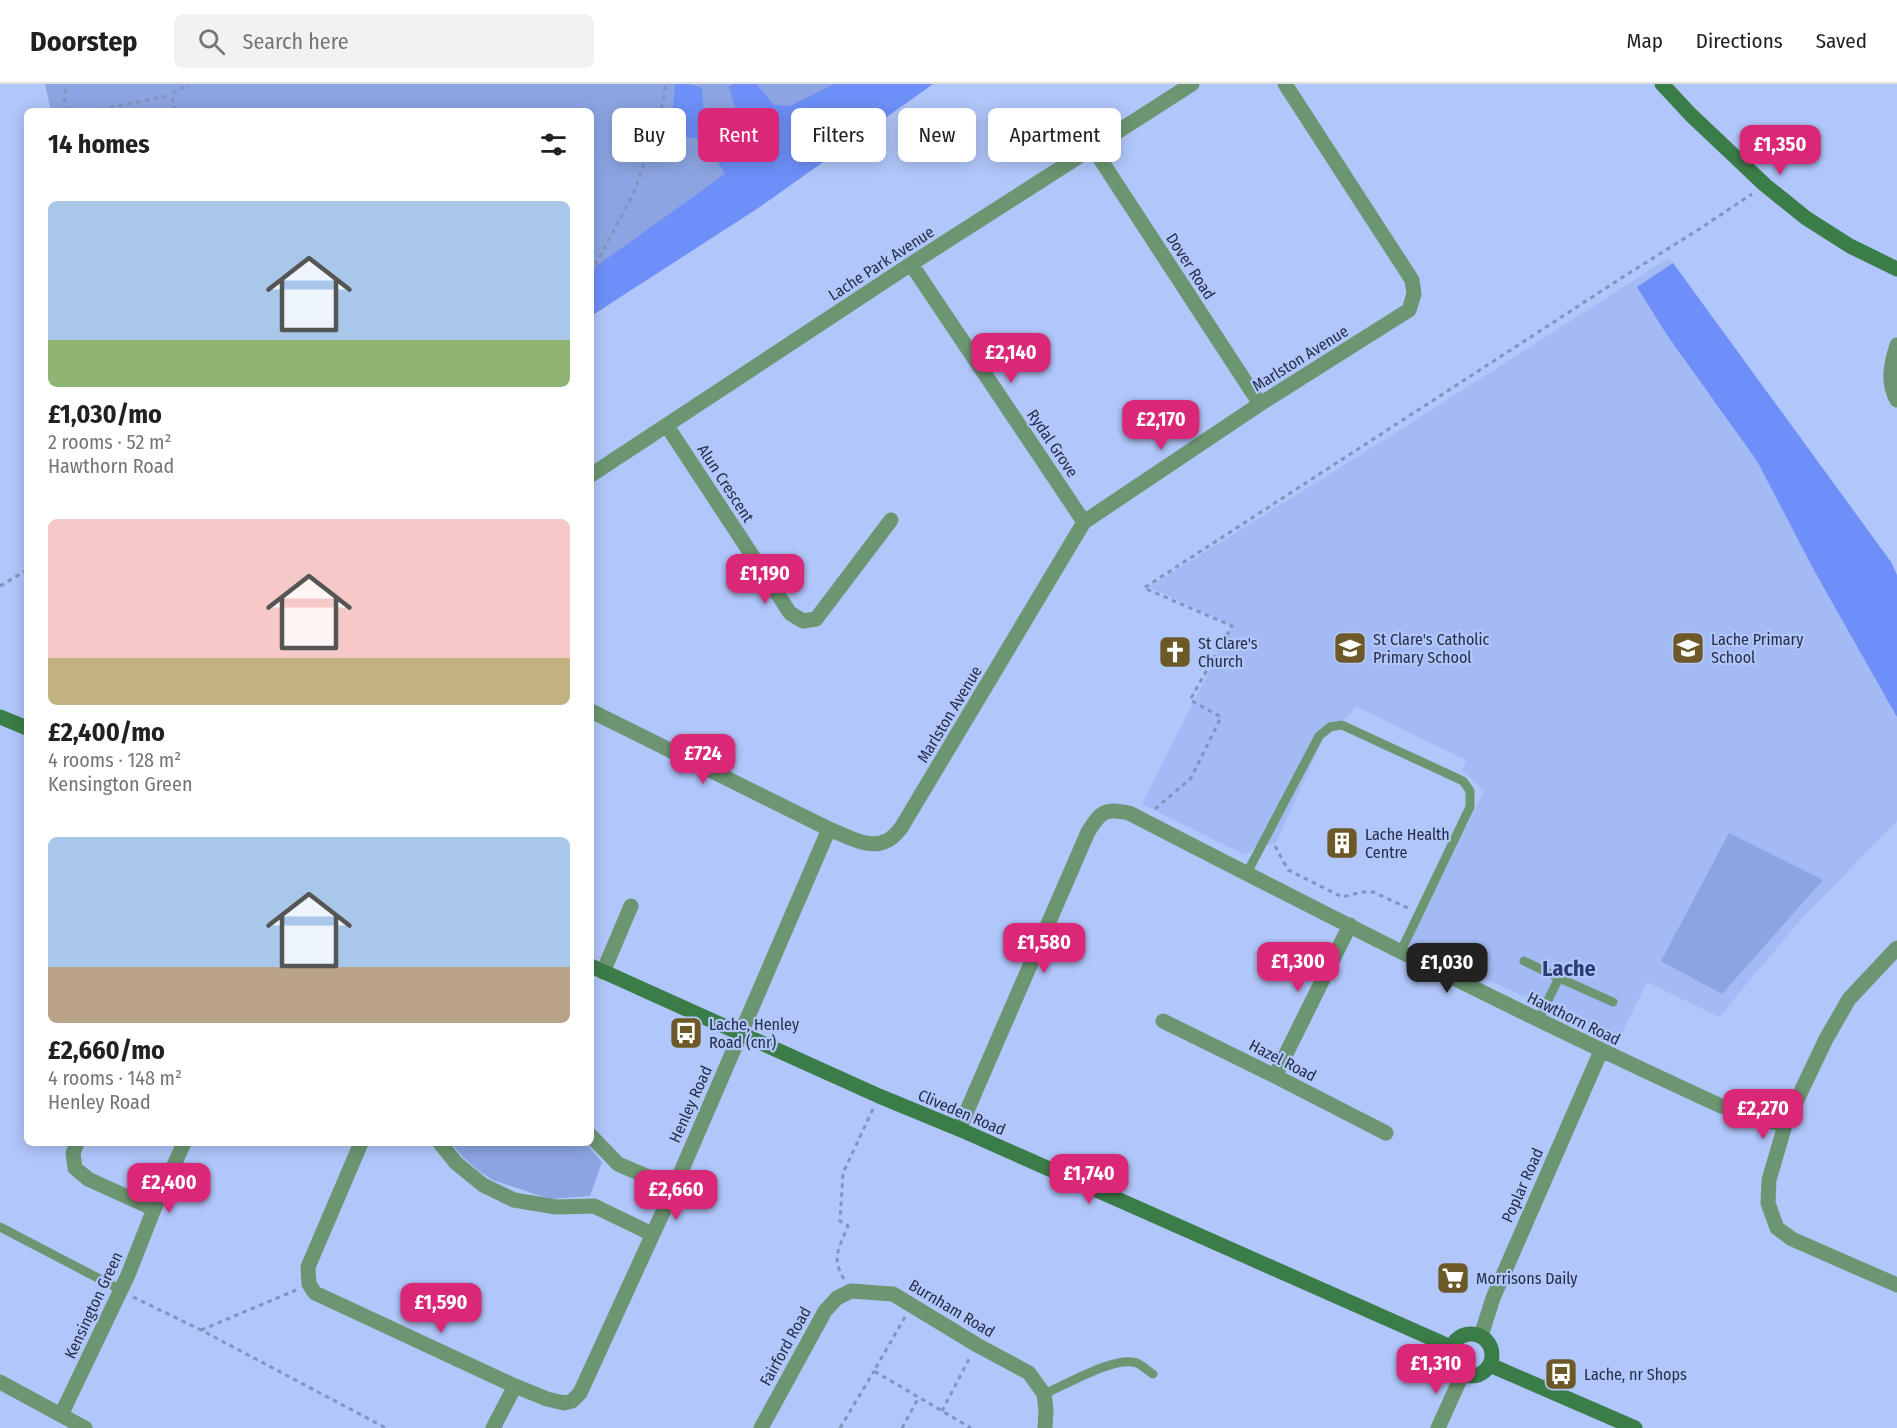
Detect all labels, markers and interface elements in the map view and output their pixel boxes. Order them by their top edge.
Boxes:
search box [174,14,594,68]
text: Doorstep [30,25,138,58]
icon: search [195,25,228,58]
text: Search here [243,28,349,55]
text: Map [1626,28,1663,54]
text: Directions [1696,28,1783,54]
text: Saved [1816,28,1867,54]
chip: Buy [612,108,686,162]
chip: Rent [698,108,779,162]
chip: Filters [791,108,886,162]
chip: New [898,108,976,162]
chip: Apartment [988,108,1121,162]
pin: £1,350 [1731,125,1829,176]
icon: filters [537,128,570,161]
text: 14 homes [48,129,150,160]
text: £1,350 [1754,132,1806,156]
street label: Lache Park Avenue [825,222,938,305]
street label: Dover Road [1162,230,1219,303]
icon: home [255,240,363,348]
street label: Marlston Avenue [1249,321,1352,396]
pin: £2,140 [962,333,1060,384]
text: £2,140 [985,340,1037,364]
text: £1,030/mo [48,399,162,430]
pin: £2,170 [1112,400,1210,451]
street label: Rydal Grove [1023,406,1082,481]
text: £2,170 [1136,407,1186,431]
text: 2 rooms · 52 m² [48,430,172,454]
street label: Alun Crescent [693,441,758,526]
text: Hawthorn Road [48,454,174,478]
pin: £1,190 [716,554,814,605]
icon: home [255,558,363,666]
text: £1,190 [740,561,790,585]
school or university icon: St Clare's Catholic Primary School [1332,630,1368,666]
place label: St Clare's Catholic Primary School [1373,630,1490,667]
school or university icon: Lache Primary School [1670,630,1706,666]
place label: Lache Primary School [1711,630,1804,667]
church icon: St Clare's Church [1157,634,1193,670]
place label: St Clare's Church [1198,634,1258,671]
street label: Marlston Avenue [913,662,986,766]
text: £2,400/mo [48,717,165,748]
pin: £724 [667,734,739,785]
text: £724 [684,741,722,765]
text: 4 rooms · 128 m² [48,748,181,772]
text: Kensington Green [48,772,192,796]
building icon: Lache Health Centre [1324,825,1360,861]
place label: Lache Health Centre [1365,825,1450,862]
icon: home [255,876,363,984]
pin: £1,580 [995,923,1093,974]
text: £1,580 [1017,930,1071,954]
pin: £1,300 [1249,942,1347,993]
pin: £1,030 [1398,943,1496,994]
text: £1,300 [1271,949,1325,973]
text: £1,030 [1421,950,1473,974]
district label: Lache [1542,955,1596,982]
street label: Hawthorn Road [1524,988,1623,1049]
bus stop icon: Lache, Henley Road (cnr) [668,1015,704,1051]
place label: Lache, Henley Road (cnr) [709,1015,800,1052]
text: £2,660/mo [48,1035,165,1066]
street label: Hazel Road [1246,1035,1320,1085]
street label: Henley Road [665,1063,716,1146]
text: 4 rooms · 148 m² [48,1066,182,1090]
street label: Cliveden Road [915,1086,1008,1139]
pin: £2,270 [1714,1089,1812,1140]
text: Henley Road [48,1090,151,1114]
text: £2,270 [1737,1096,1789,1120]
street label: Poplar Road [1498,1145,1547,1225]
pin: £1,740 [1040,1154,1138,1205]
text: £1,740 [1063,1161,1115,1185]
pin: £2,400 [120,1163,218,1214]
text: £2,400 [141,1170,197,1194]
pin: £2,660 [627,1170,725,1221]
text: £2,660 [648,1177,704,1201]
street label: Kensington Green [60,1249,126,1362]
supermarket icon: Morrisons Daily [1435,1260,1471,1296]
place label: Morrisons Daily [1476,1269,1578,1288]
street label: Burnham Road [905,1275,998,1341]
pin: £1,590 [392,1283,490,1334]
text: £1,590 [414,1290,468,1314]
street label: Fairford Road [756,1303,815,1389]
pin: £1,310 [1387,1344,1485,1395]
text: £1,310 [1411,1351,1461,1375]
bus stop icon: Lache, nr Shops [1543,1356,1579,1392]
place label: Lache, nr Shops [1584,1365,1687,1384]

